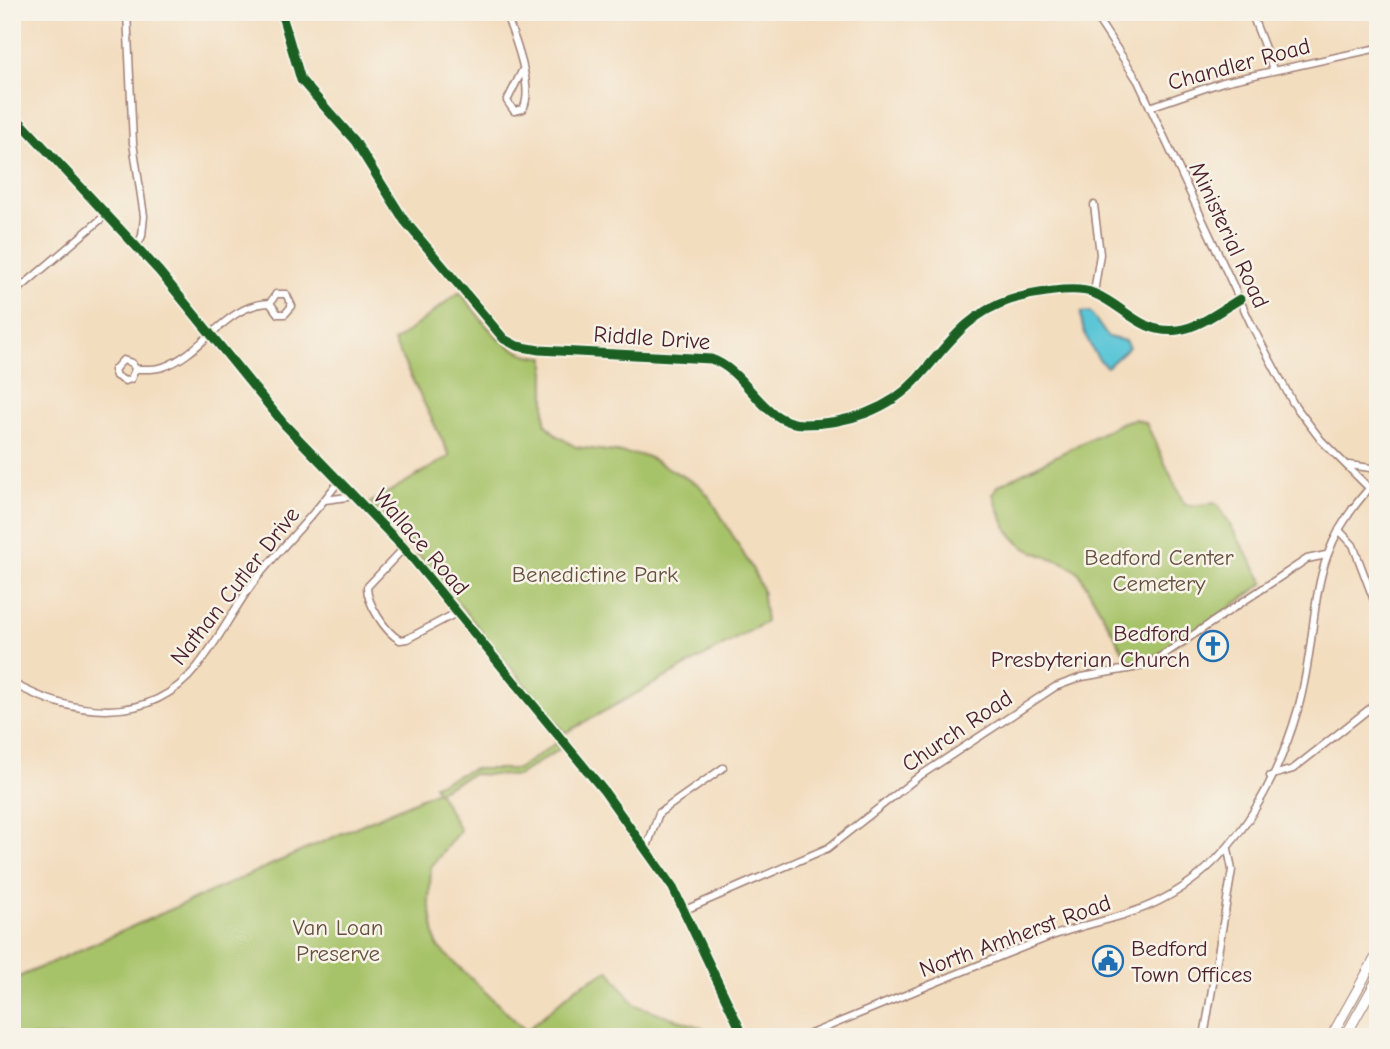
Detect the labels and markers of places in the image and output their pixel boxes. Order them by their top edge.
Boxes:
place label: Bedford Presbyterian Church [991,620,1190,673]
church icon: Bedford Presbyterian Church [1196,629,1230,663]
place label: Bedford Town Offices [1131,935,1252,988]
public building icon: Bedford Town Offices [1091,944,1125,978]

